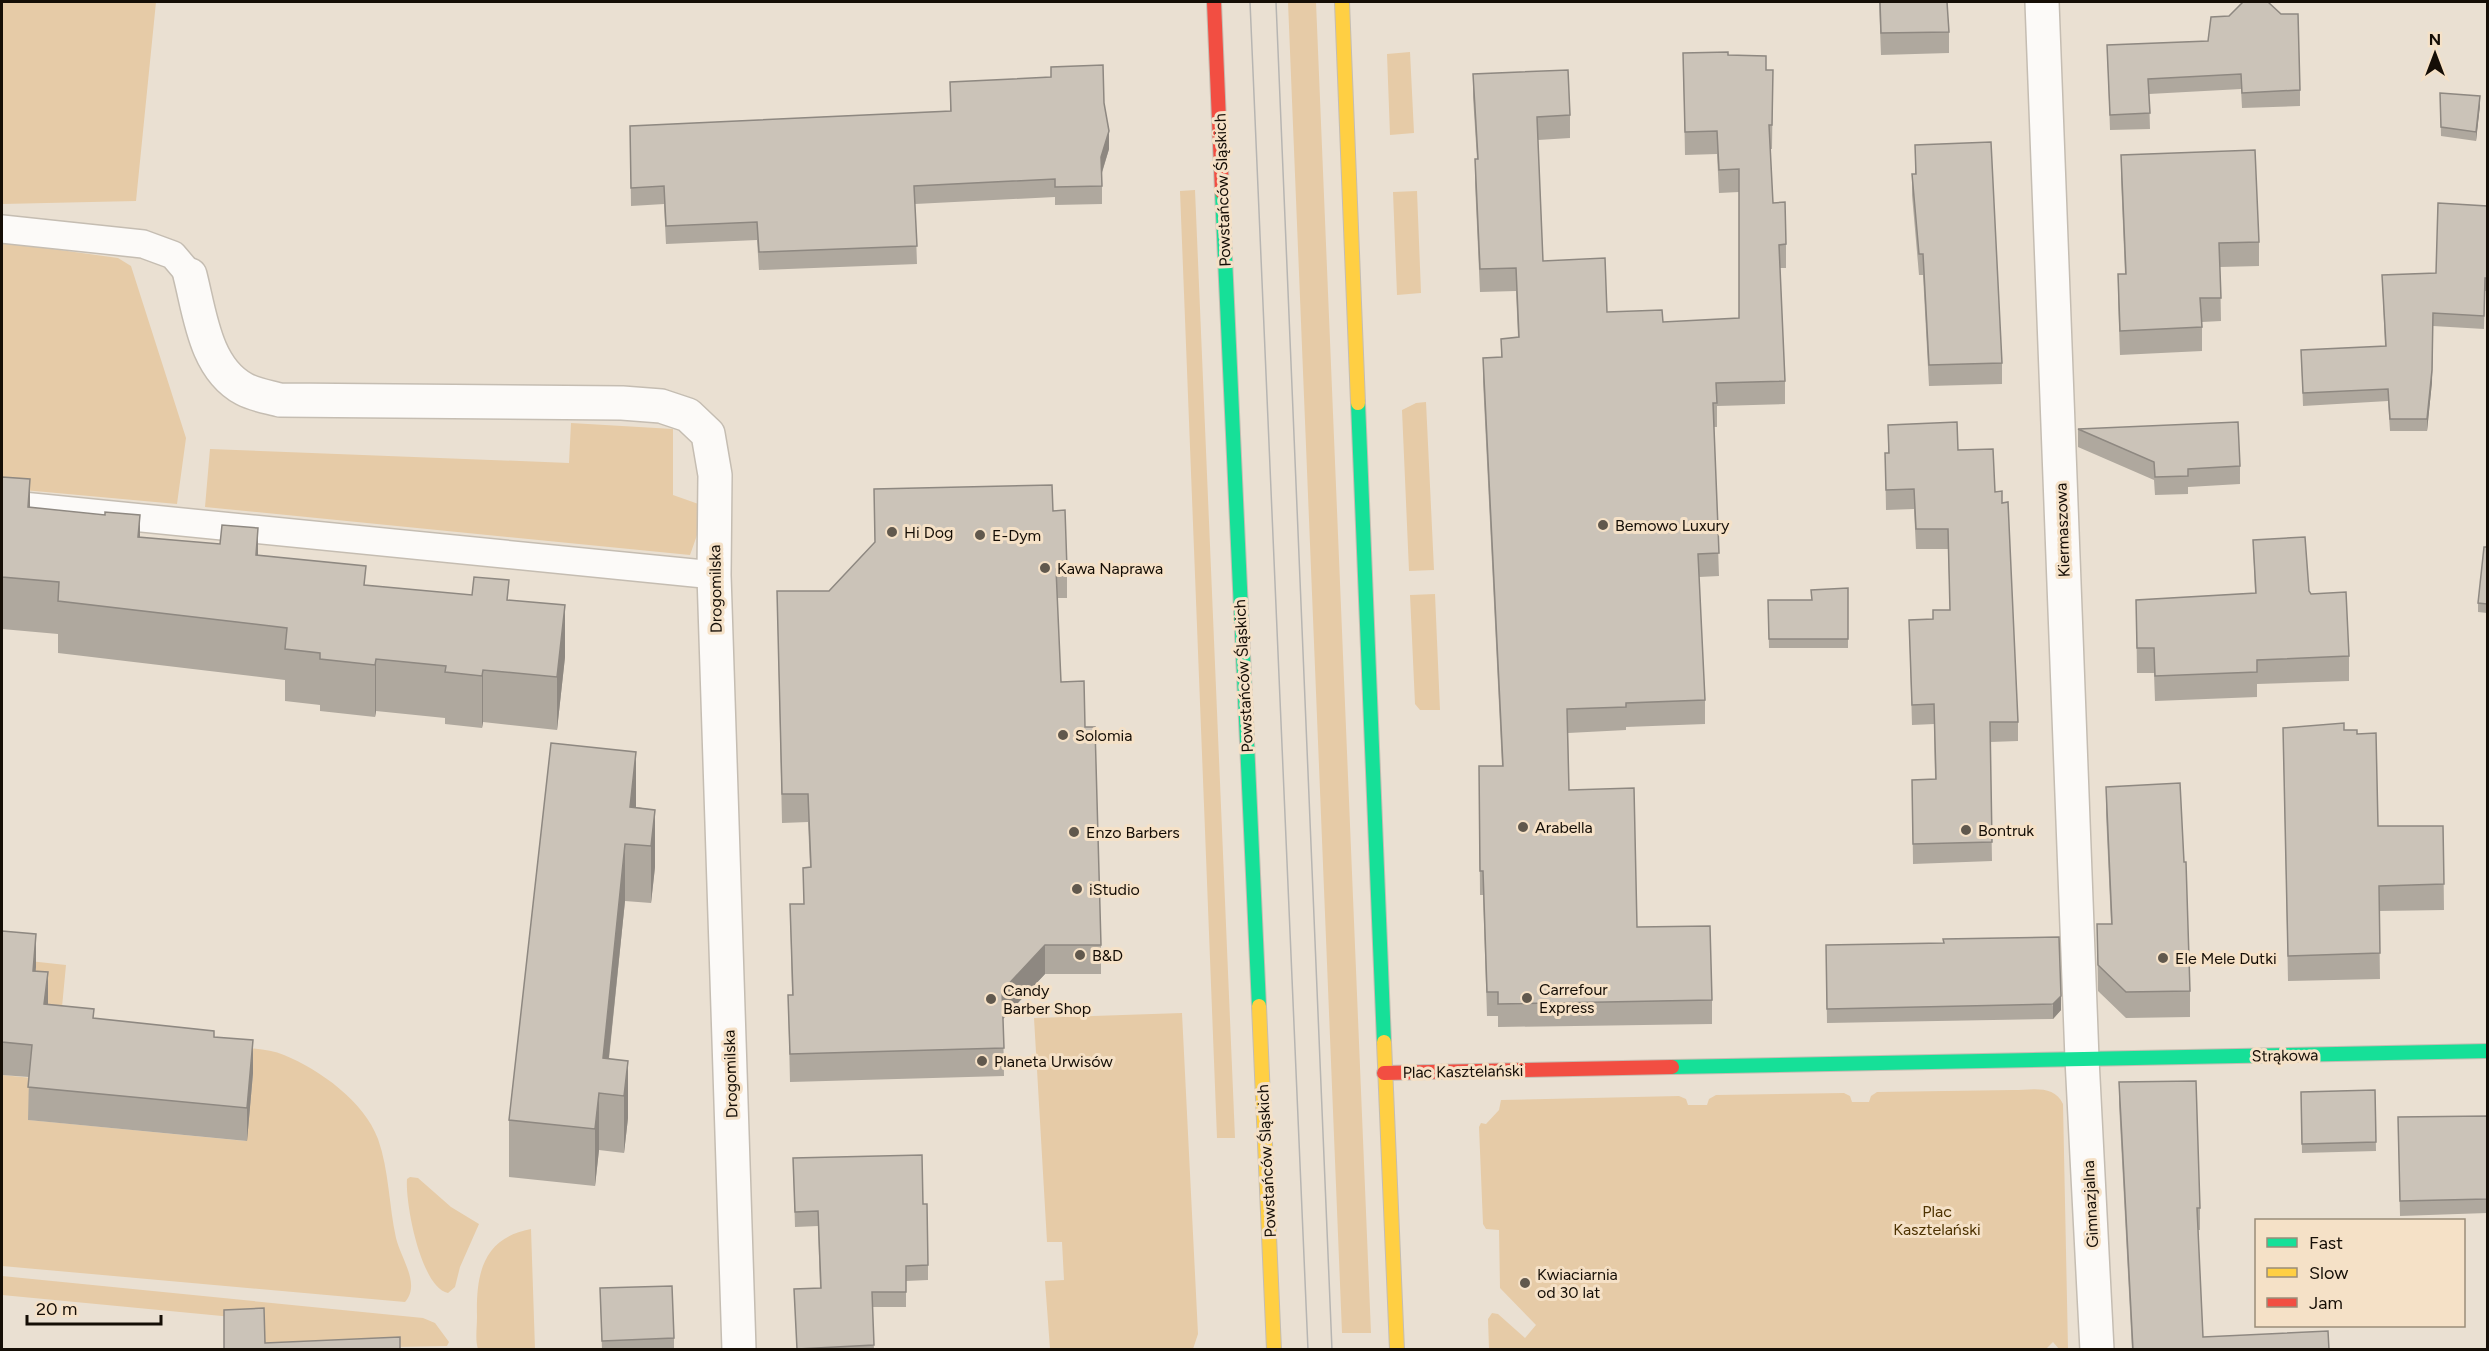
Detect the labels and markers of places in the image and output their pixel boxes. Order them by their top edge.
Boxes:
place label: Bemowo Luxury [1615,516,1730,535]
marker: Bemowo Luxury [1596,518,1610,532]
place label: Hi Dog [904,523,953,542]
marker: Hi Dog [885,525,899,539]
place label: E-Dym [992,526,1041,545]
marker: E-Dym [973,528,987,542]
place label: Kawa Naprawa [1057,559,1163,578]
marker: Kawa Naprawa [1038,561,1052,575]
place label: Solomia [1075,726,1132,745]
marker: Solomia [1056,728,1070,742]
place label: Arabella [1535,818,1593,837]
marker: Arabella [1516,820,1530,834]
place label: Bontruk [1978,821,2034,840]
place label: Enzo Barbers [1086,823,1180,842]
marker: Bontruk [1959,823,1973,837]
marker: Enzo Barbers [1067,825,1081,839]
place label: iStudio [1089,880,1140,899]
marker: iStudio [1070,882,1084,896]
place label: B&D [1092,946,1123,965]
marker: B&D [1073,948,1087,962]
place label: Ele Mele Dutki [2175,949,2277,968]
marker: Ele Mele Dutki [2156,951,2170,965]
place label: Carrefour Express [1539,980,1608,1017]
place label: Candy Barber Shop [1003,981,1091,1018]
marker: Carrefour Express [1520,991,1534,1005]
marker: Candy Barber Shop [984,992,998,1006]
place label: Planeta Urwisów [994,1052,1113,1071]
marker: Planeta Urwisów [975,1054,989,1068]
place label: Kwiaciarnia od 30 lat [1537,1265,1618,1302]
marker: Kwiaciarnia od 30 lat [1518,1276,1532,1290]

